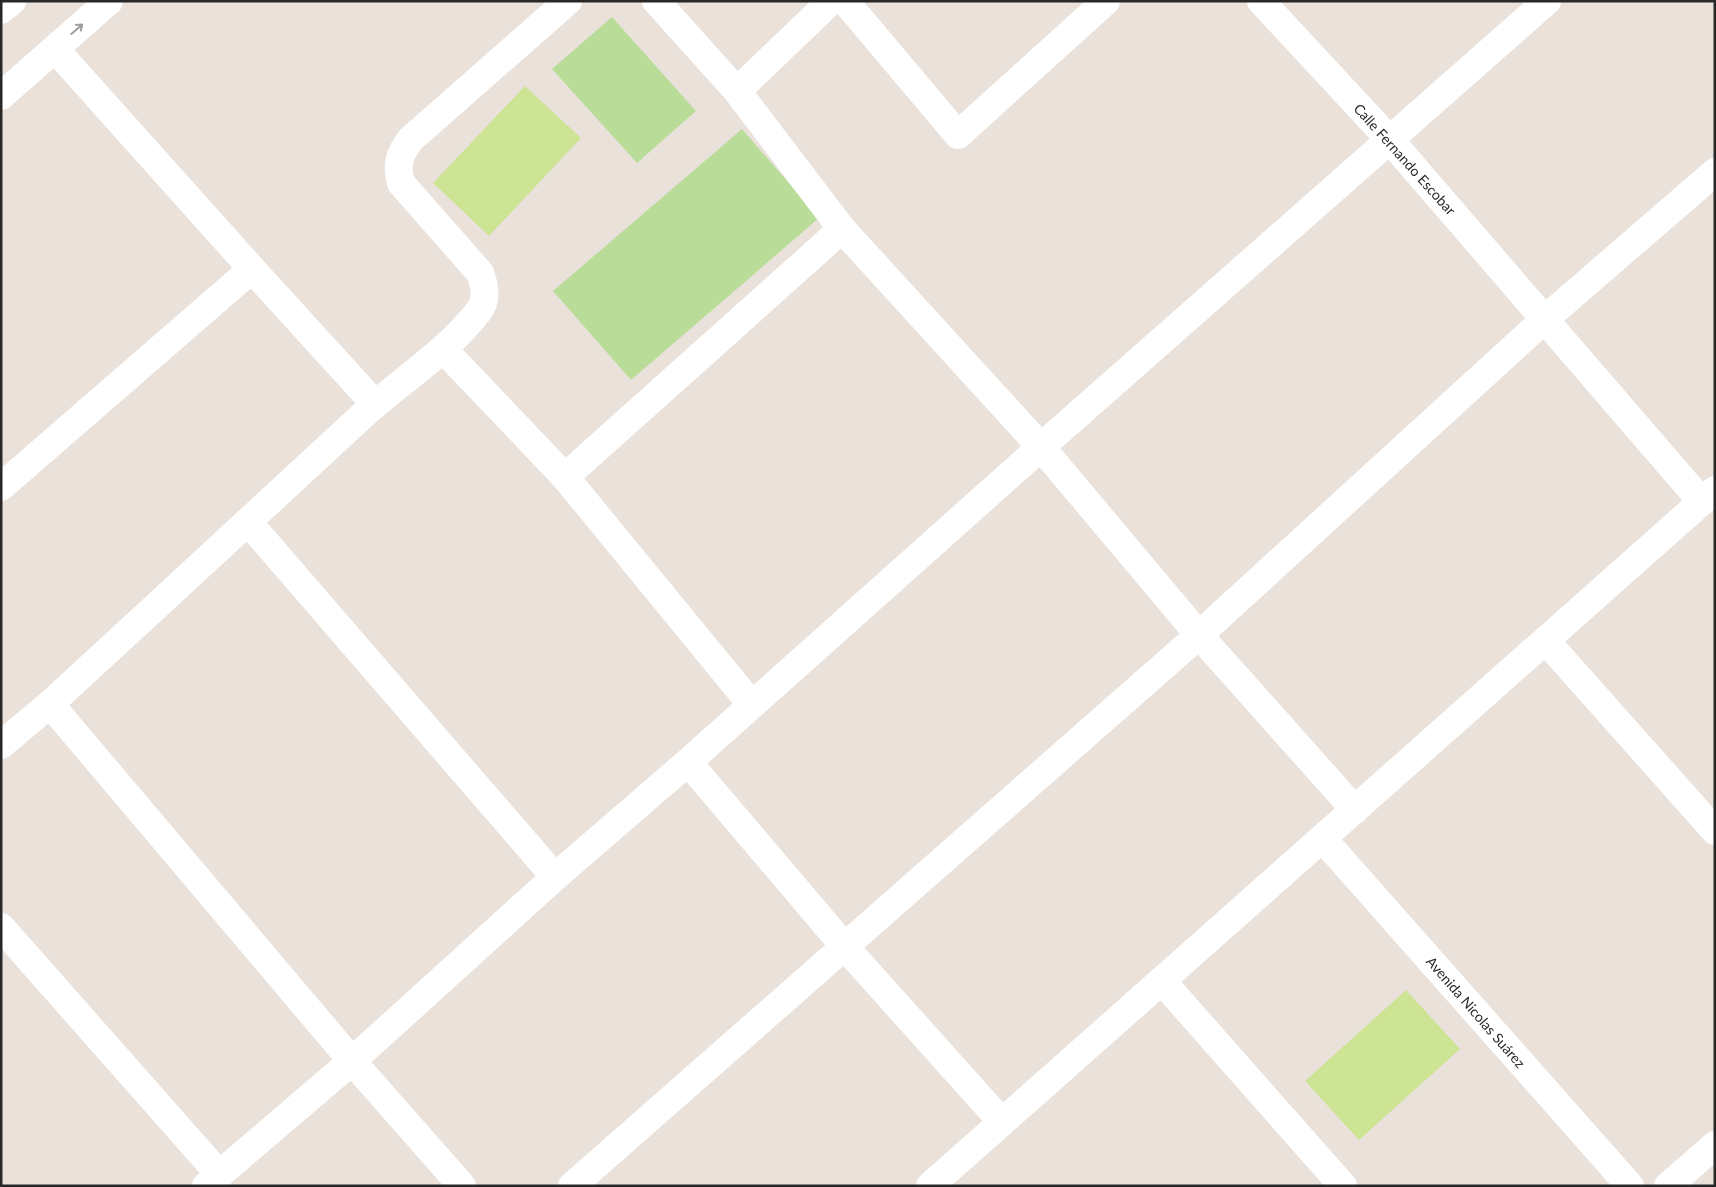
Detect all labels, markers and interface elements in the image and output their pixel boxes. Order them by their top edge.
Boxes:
one-way arrow [71,23,84,35]
street label: Calle Fernando Escobar [1350,100,1460,218]
street label: Avenida Nicolas Suárez [1423,953,1529,1071]

